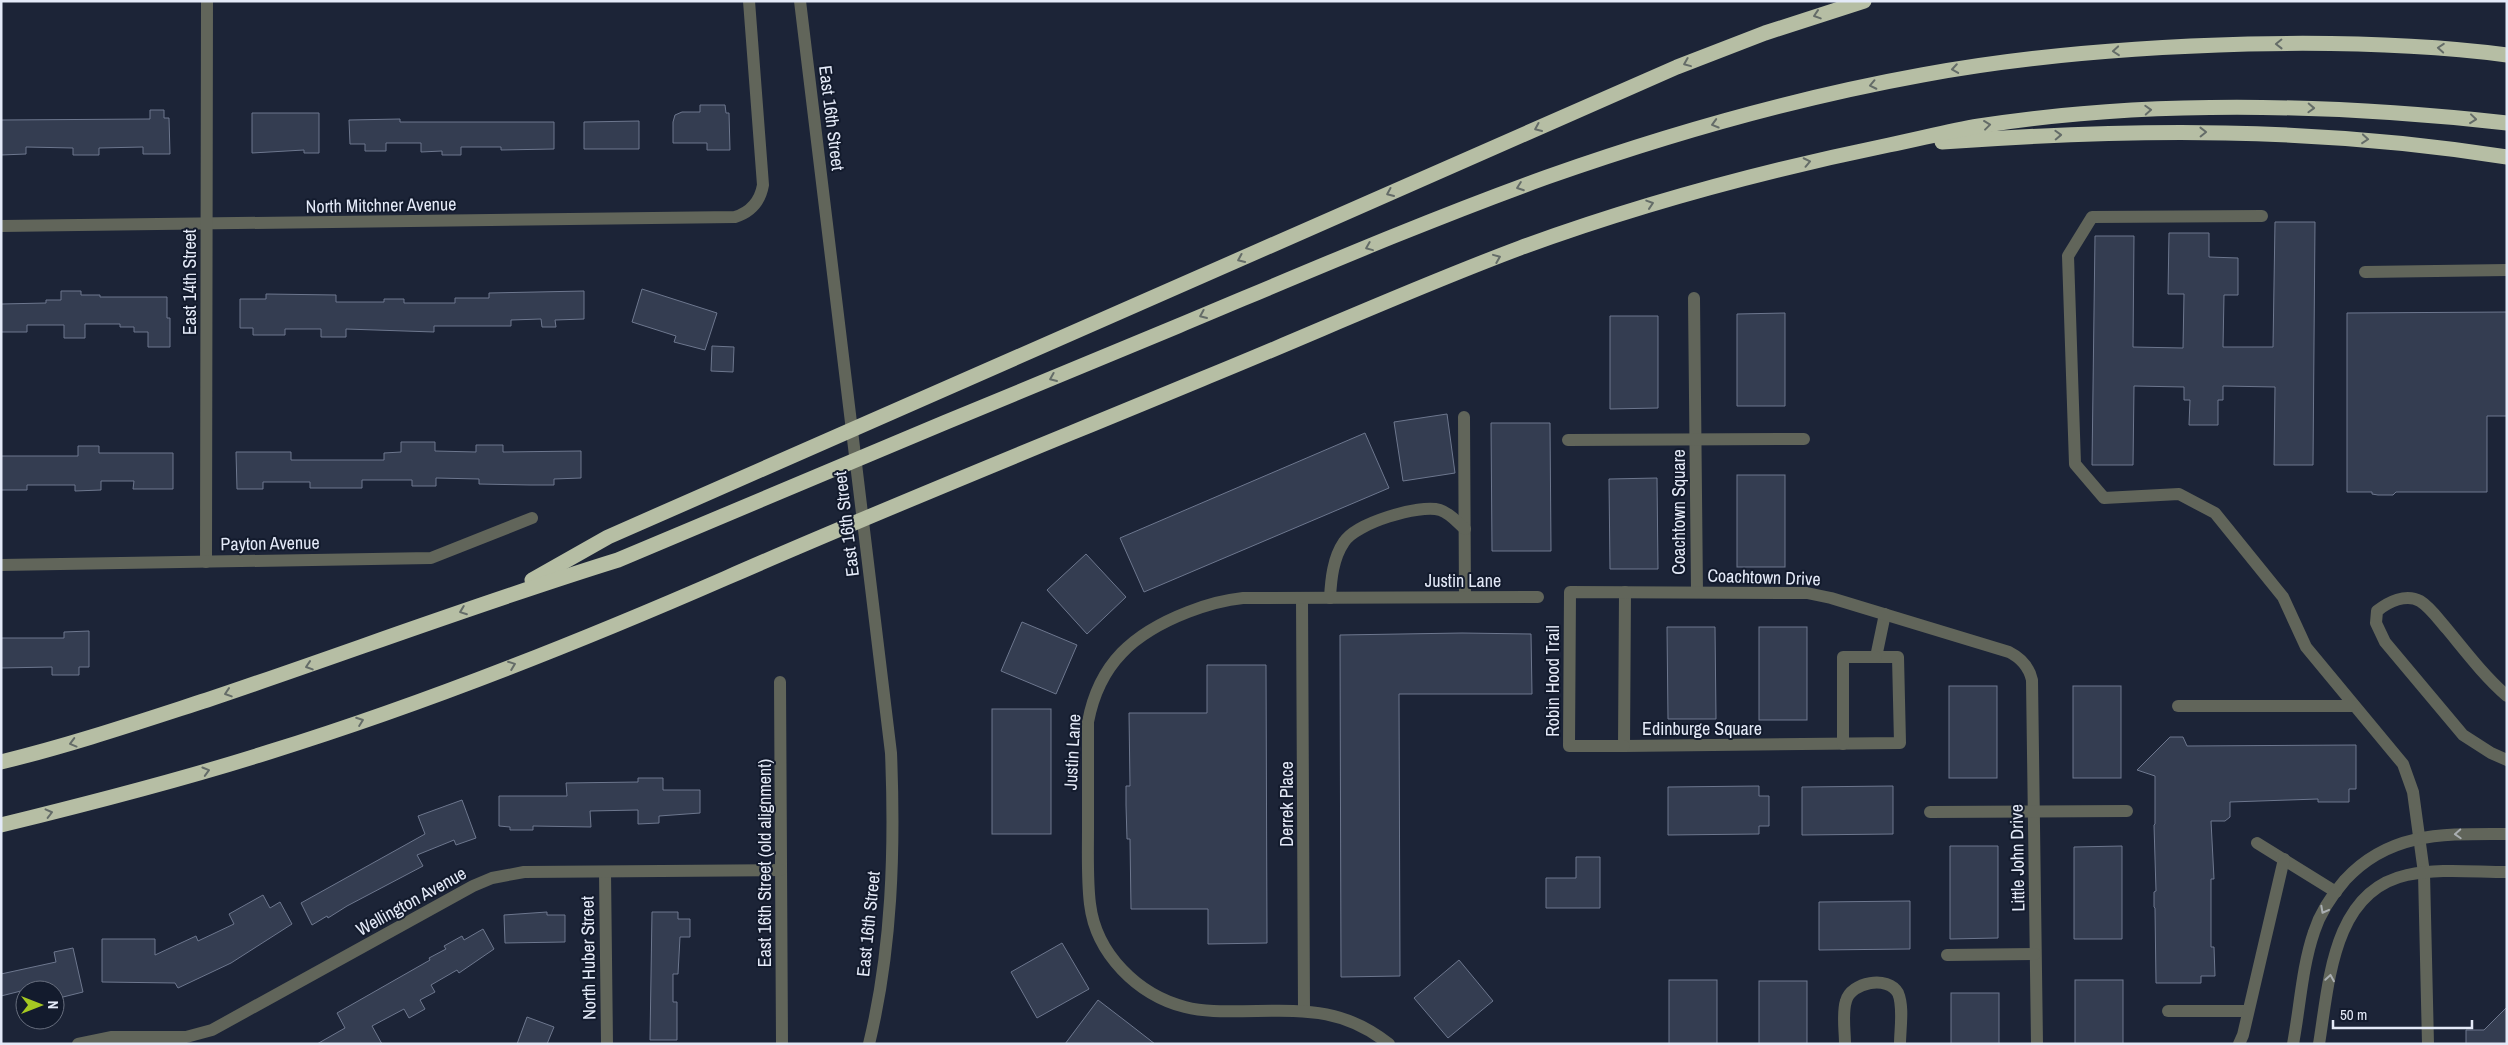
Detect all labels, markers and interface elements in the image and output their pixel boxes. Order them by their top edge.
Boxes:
one-way arrow [1813,10,1822,20]
one-way arrow [2274,39,2282,49]
one-way arrow [2437,43,2445,54]
one-way arrow [2112,45,2120,56]
one-way arrow [1683,57,1692,67]
street label: East 16th Street [813,64,851,172]
one-way arrow [1950,64,1959,74]
one-way arrow [1869,79,1878,90]
one-way arrow [2307,103,2315,114]
one-way arrow [2145,105,2153,116]
one-way arrow [2469,113,2477,124]
one-way arrow [1712,118,1720,128]
one-way arrow [1983,120,1991,131]
one-way arrow [1534,122,1543,133]
one-way arrow [2199,126,2207,137]
one-way arrow [2055,130,2063,140]
one-way arrow [2361,133,2369,144]
one-way arrow [1803,157,1812,168]
one-way arrow [1517,181,1525,191]
one-way arrow [1386,187,1395,198]
street label: North Mitchner Avenue [305,191,457,219]
one-way arrow [1646,200,1654,210]
street label: East 14th Street [177,229,202,335]
one-way arrow [1365,240,1374,251]
one-way arrow [1237,252,1246,263]
one-way arrow [1492,253,1501,264]
one-way arrow [1199,309,1208,320]
one-way arrow [1049,371,1058,382]
street label: Coachtown Square [1666,449,1691,575]
street label: East 16th Street [827,470,865,578]
street label: Payton Avenue [220,530,320,556]
street label: Coachtown Drive [1707,563,1821,591]
street label: Justin Lane [1425,568,1501,593]
one-way arrow [459,606,467,616]
street label: Robin Hood Trail [1540,625,1565,737]
one-way arrow [306,660,314,670]
one-way arrow [508,661,516,671]
one-way arrow [224,687,232,697]
street label: Justin Lane [1058,713,1086,791]
street label: Edinburge Square [1642,716,1762,741]
one-way arrow [355,717,364,727]
one-way arrow [69,737,78,748]
street label: East 16th Street (old alignment) [752,759,777,967]
street label: Derrek Place [1274,761,1299,847]
one-way arrow [201,767,209,777]
street label: Little John Drive [2004,804,2030,912]
one-way arrow [44,809,52,819]
one-way arrow [2454,829,2462,840]
street label: Wellington Avenue [351,860,471,942]
street label: East 16th Street [850,870,886,978]
street label: North Huber Street [574,896,602,1020]
one-way arrow [2320,905,2330,914]
one-way arrow [2324,974,2334,983]
north arrow [15,980,65,1030]
scale bar [2333,998,2472,1030]
text: N [44,1001,62,1009]
text: 50 m [2340,1004,2367,1025]

